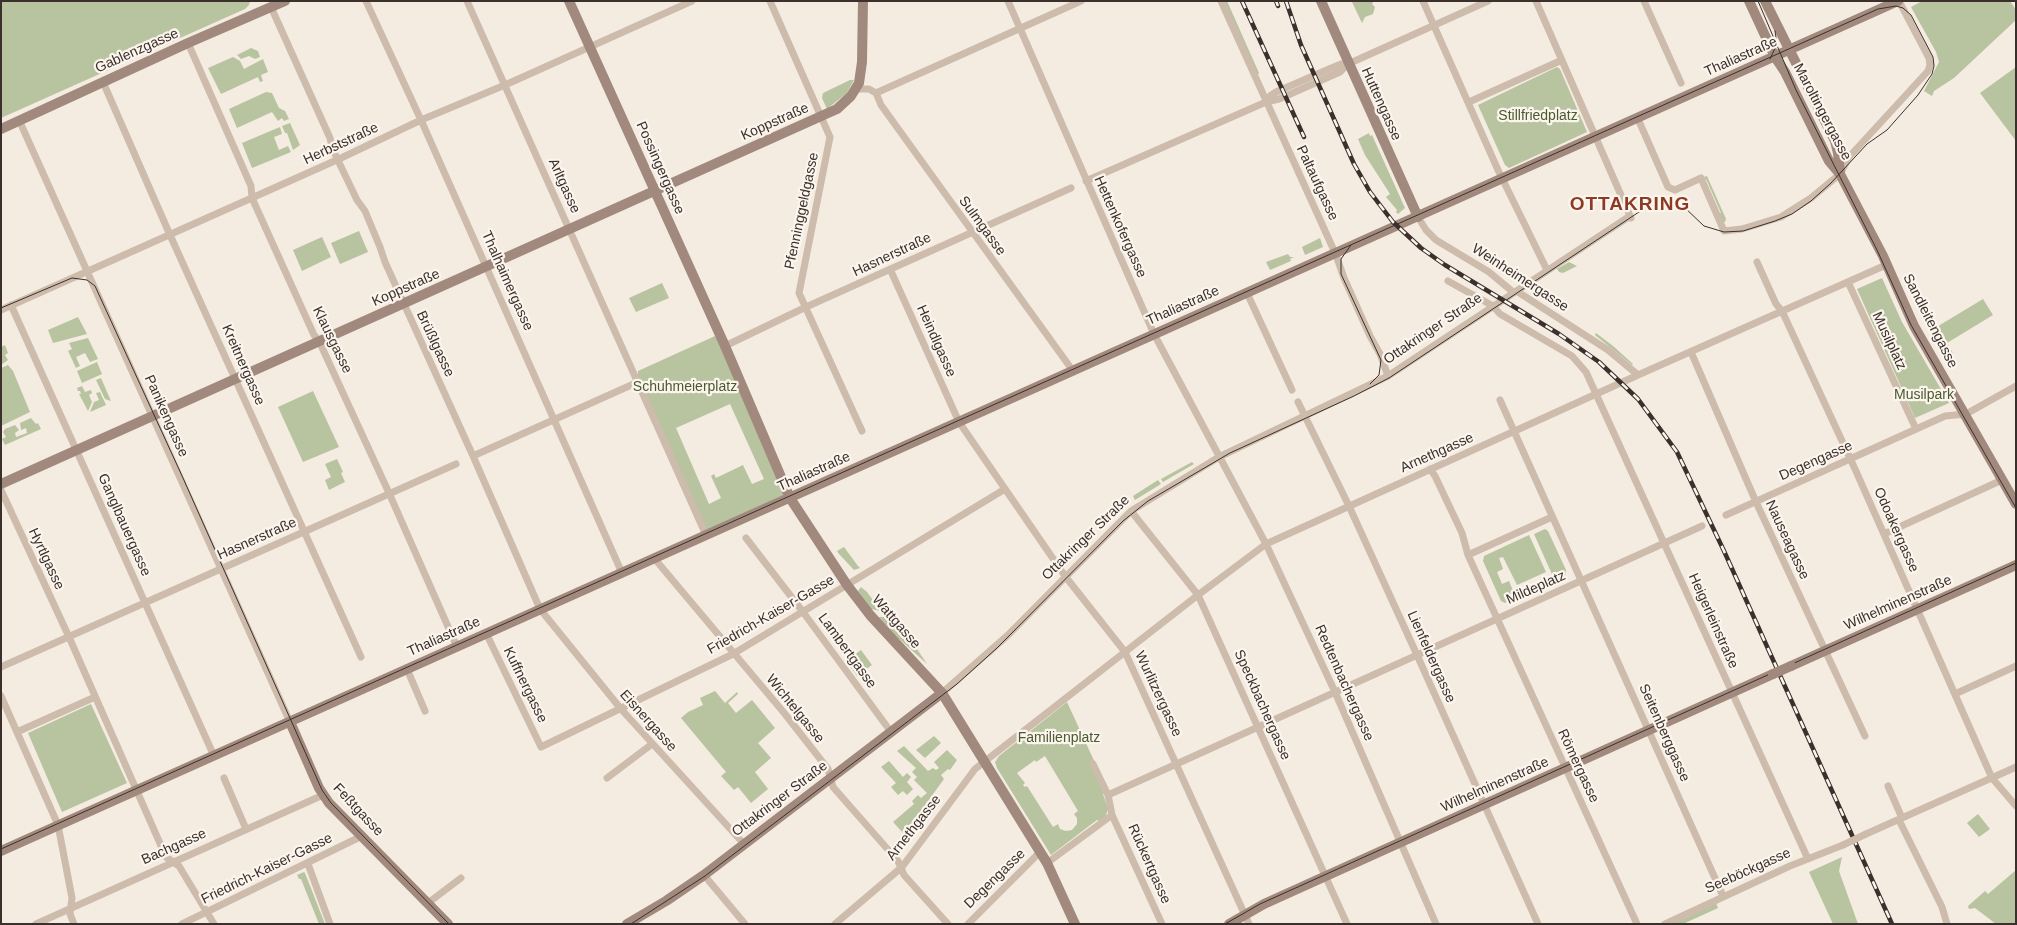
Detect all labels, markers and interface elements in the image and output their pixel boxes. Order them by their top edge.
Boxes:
street label: Gablenzgasse [93,25,181,77]
street label: Thaliastraße [1702,34,1780,80]
street label: Maroltingergasse [1789,61,1855,163]
street label: Huttengasse [1357,65,1405,143]
street label: Koppstraße [739,100,811,144]
park label: Stillfriedplatz [1498,108,1578,124]
street label: Herbststraße [301,119,381,169]
street label: Possingergasse [632,119,688,217]
street label: Paltaufgasse [1292,143,1342,223]
street label: Pfenninggeldgasse [781,151,823,271]
street label: Arltgasse [544,156,584,216]
street label: Hettenkofergasse [1090,173,1150,281]
street label: Sulmgasse [955,193,1009,259]
district label: OTTAKRING [1569,194,1691,216]
street label: Thalhaimergasse [477,229,537,333]
street label: Hasnerstraße [850,229,934,281]
street label: Weinheimergasse [1469,241,1571,315]
street label: Koppstraße [370,266,442,310]
street label: Sandleitengasse [1899,271,1961,371]
street label: Thaliastraße [1144,283,1222,329]
street label: Ottakringer Straße [1381,290,1485,368]
street label: Heindlgasse [913,302,959,380]
street label: Klausgasse [309,304,355,376]
street label: Brüßlgasse [412,308,458,380]
street label: Musilplatz [1868,309,1910,373]
street label: Kreitnergasse [218,322,268,408]
street label: Panikengasse [140,372,192,460]
park label: Schuhmeierplatz [633,379,737,395]
park label: Musilpark [1894,387,1954,403]
street label: Arnethgasse [1398,429,1476,477]
street label: Degengasse [1777,437,1855,485]
street label: Thaliastraße [775,449,853,495]
street label: Ganglbauergasse [94,471,154,579]
street label: Odoakergasse [1870,485,1922,575]
street label: Ottakringer Straße [1039,492,1133,584]
street label: Nauseagasse [1761,498,1813,582]
street label: Hasnerstraße [215,514,299,564]
street label: Hyrtlgasse [24,525,68,593]
street label: Mildeplatz [1504,568,1568,608]
street label: Heigerleinstraße [1684,571,1742,671]
street label: Friedrich-Kaiser-Gasse [704,572,838,658]
street label: Wilhelminenstraße [1842,572,1954,634]
street label: Wattgasse [868,592,924,652]
street label: Lienfeldergasse [1403,608,1459,706]
street label: Lambertgasse [814,610,880,692]
street label: Thaliastraße [405,614,483,660]
street label: Redtenbachergasse [1311,622,1377,744]
street label: Kuffnergasse [499,644,551,726]
street label: Speckbachergasse [1230,647,1294,763]
street label: Wurlitzergasse [1131,649,1185,739]
street label: Wichtelgasse [762,671,828,747]
street label: Seitenberggasse [1635,682,1693,784]
street label: Eisnergasse [616,687,680,755]
street label: Römergasse [1554,726,1602,806]
park label: Familienplatz [1018,730,1100,746]
street label: Wilhelminenstraße [1439,754,1551,816]
street label: Ottakringer Straße [729,758,831,840]
street label: Feßtgasse [329,780,387,840]
street label: Arnethgasse [883,792,945,864]
street label: Rückertgasse [1124,821,1174,907]
street label: Bachgasse [139,825,209,869]
street label: Friedrich-Kaiser-Gasse [199,830,335,908]
street label: Seeböckgasse [1703,845,1793,897]
street label: Degengasse [961,846,1029,912]

